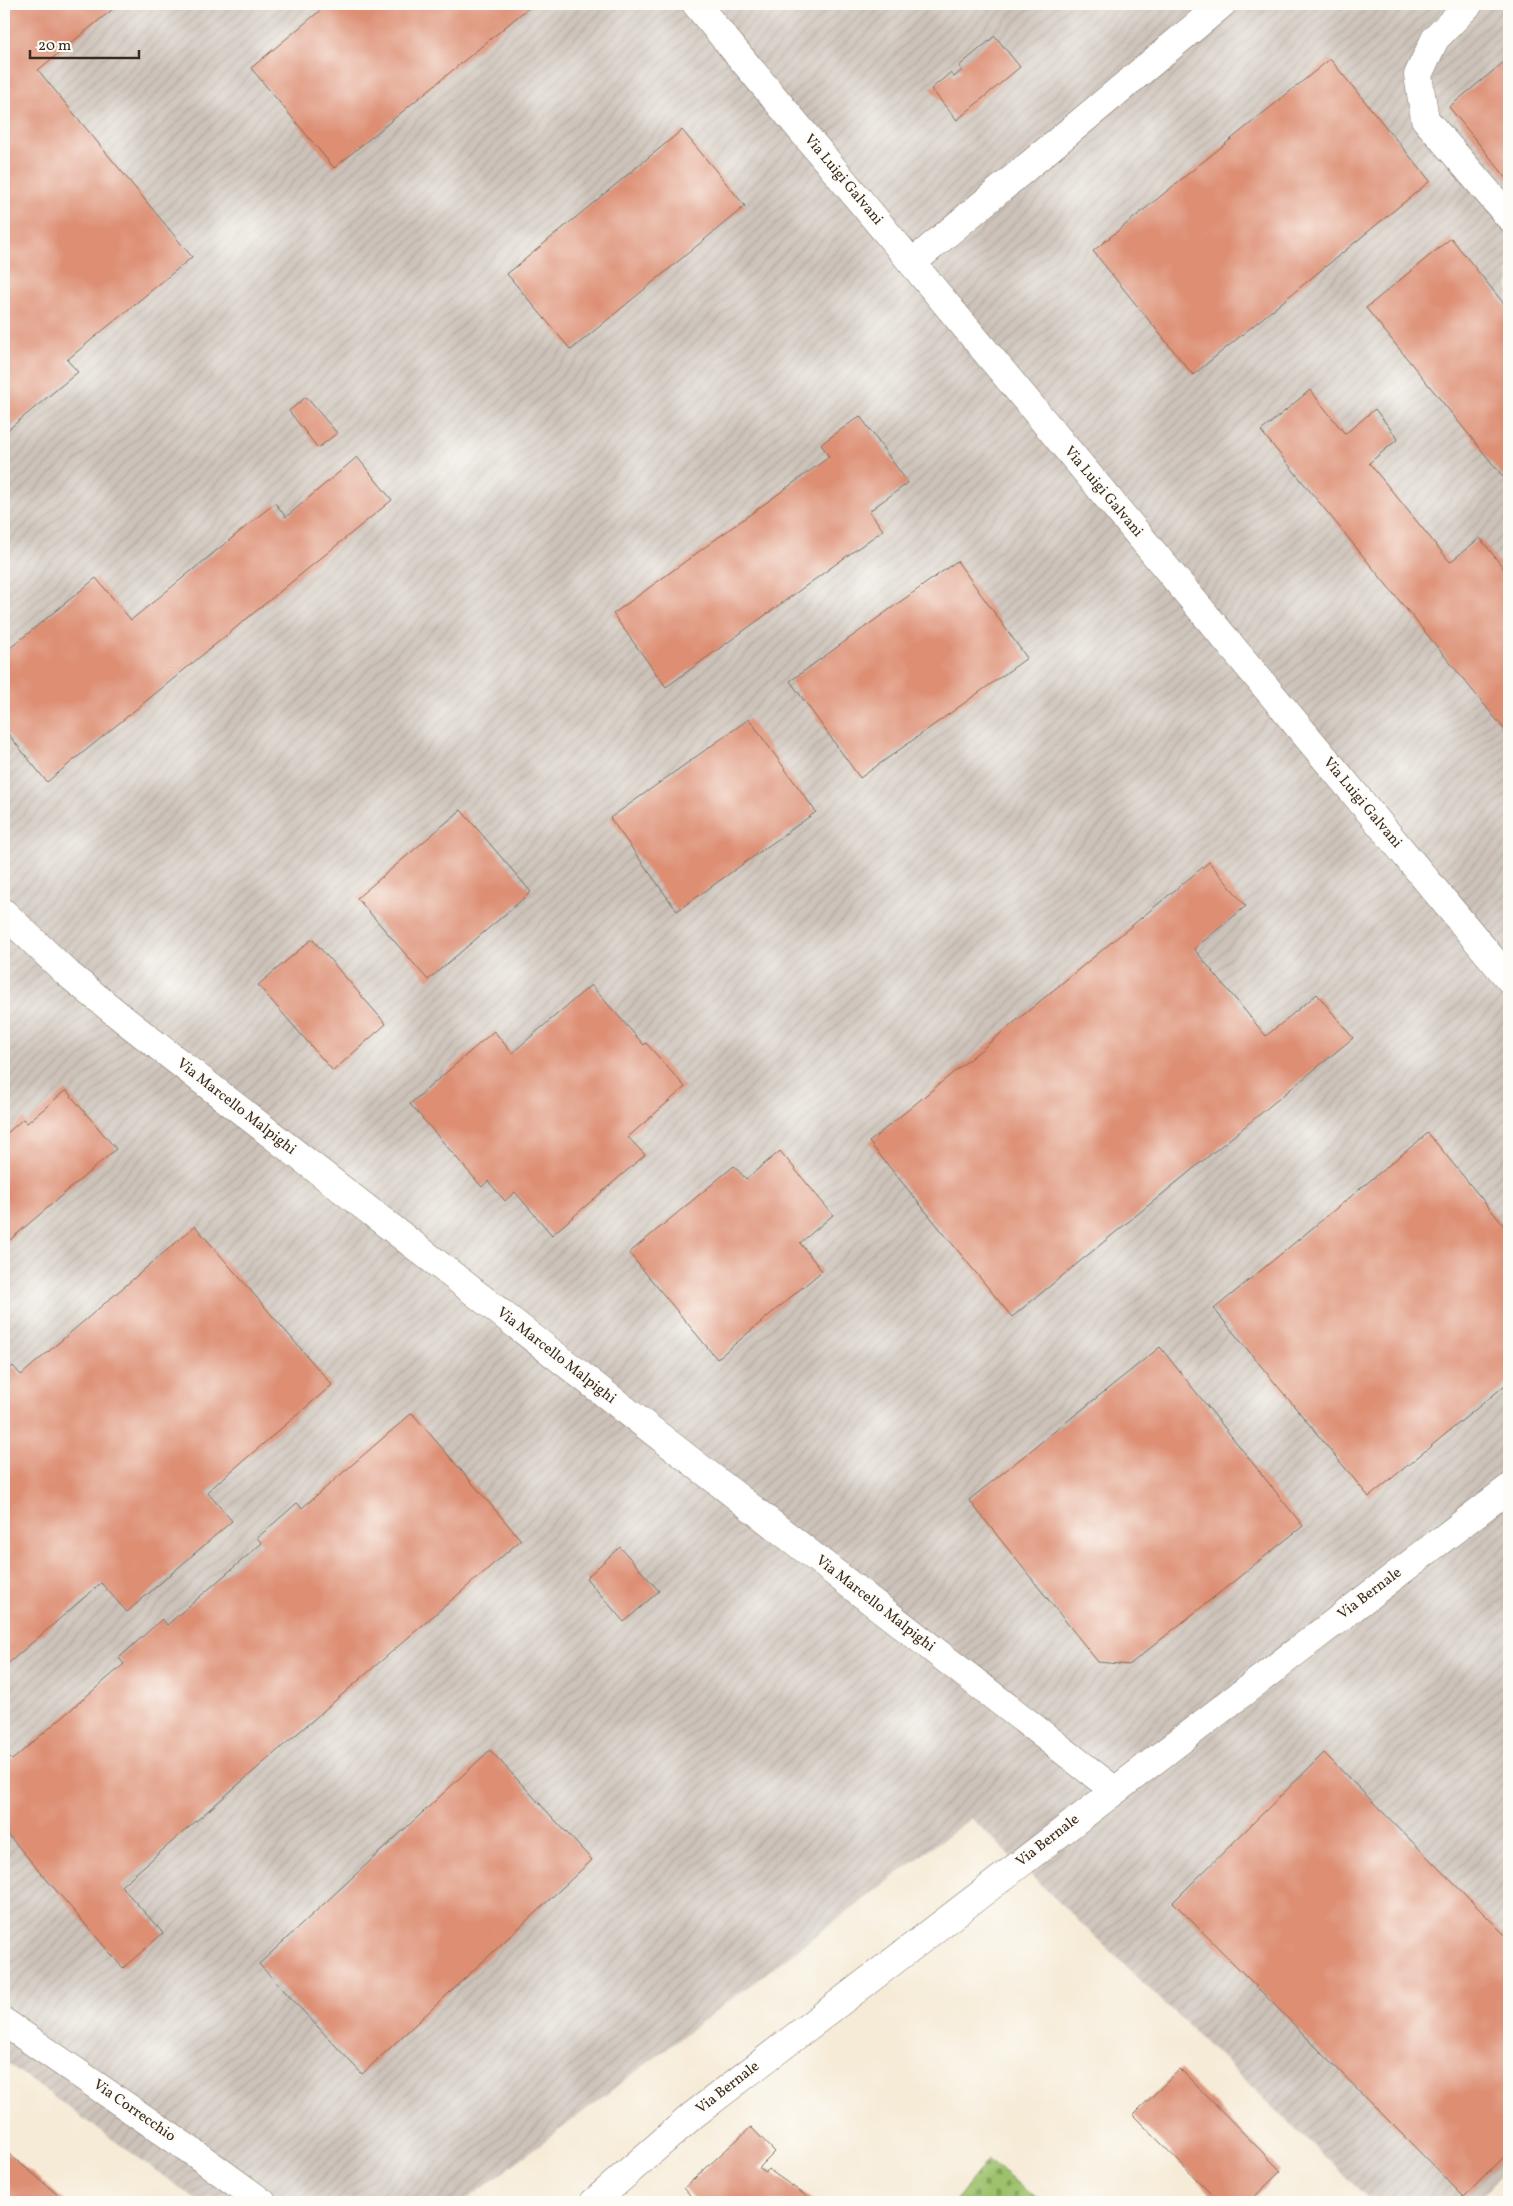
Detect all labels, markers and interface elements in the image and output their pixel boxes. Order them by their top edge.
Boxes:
scale bar [30,28,139,60]
text: 20 m [38,36,71,57]
street label: Via Luigi Galvani [799,130,887,230]
street label: Via Luigi Galvani [1059,442,1147,542]
street label: Via Luigi Galvani [1318,753,1406,853]
street label: Via Marcello Malpighi [172,1054,300,1160]
street label: Via Marcello Malpighi [492,1303,620,1409]
street label: Via Marcello Malpighi [811,1551,939,1657]
street label: Via Bernale [1334,1563,1406,1625]
street label: Via Bernale [1012,1810,1084,1872]
street label: Via Bernale [692,2057,764,2119]
street label: Via Correcchio [88,2075,180,2147]

